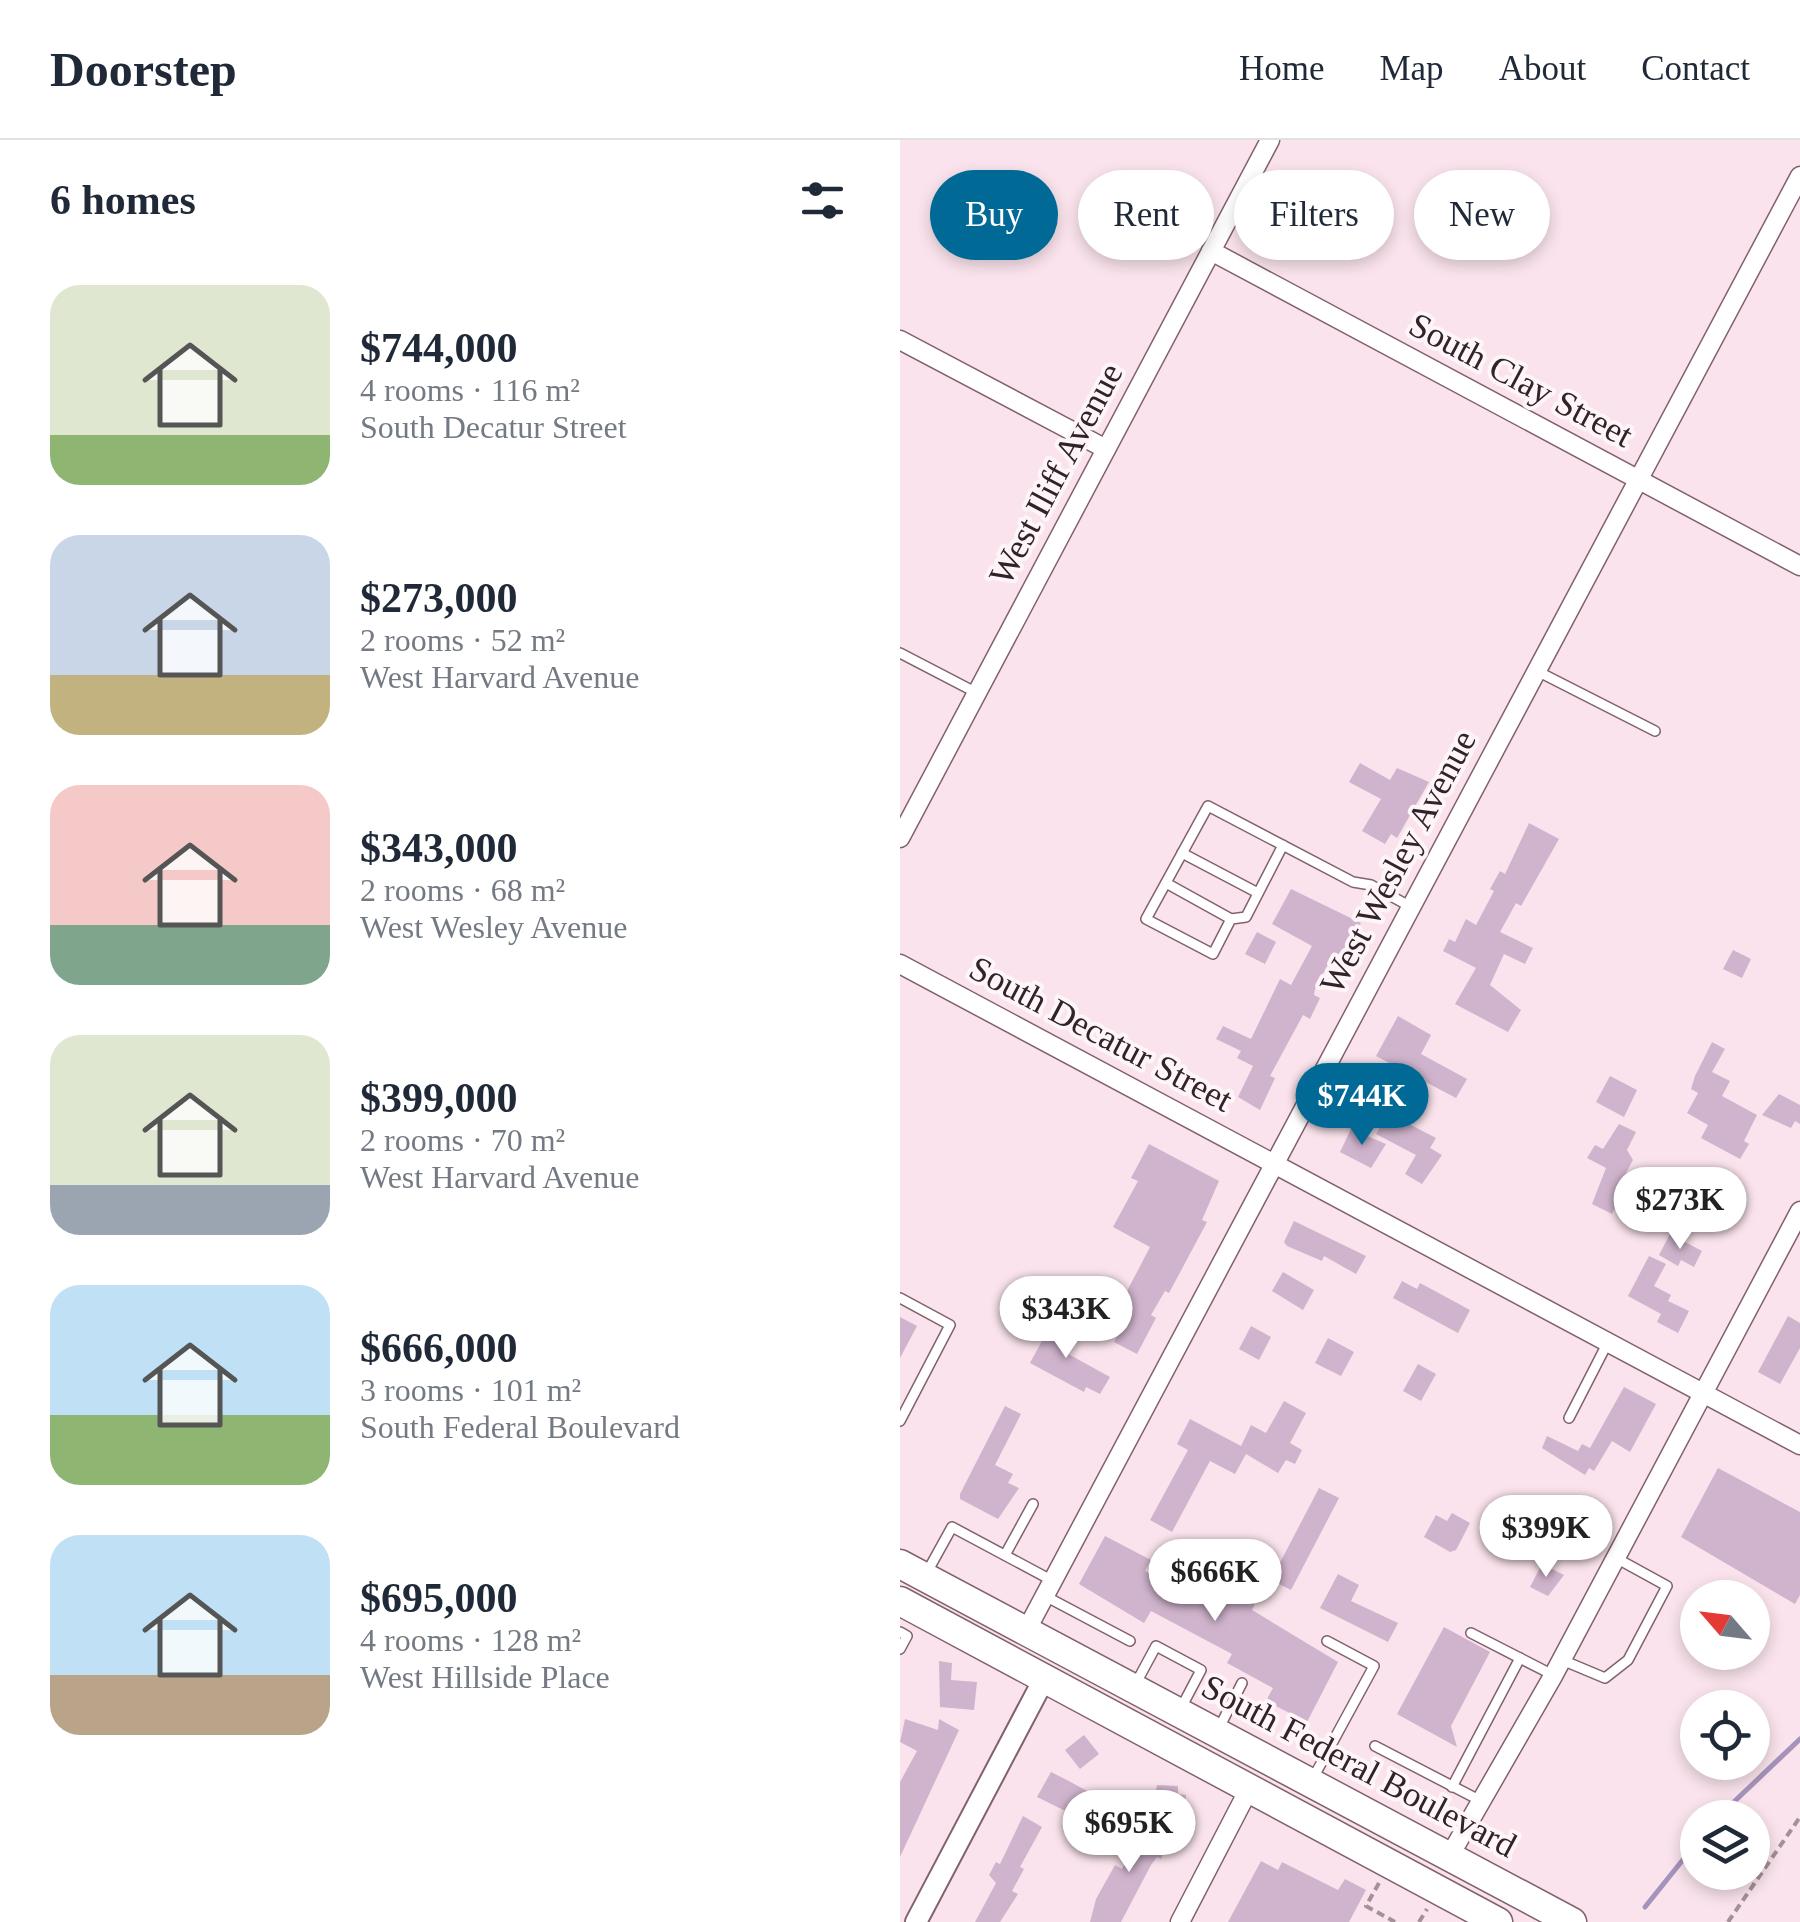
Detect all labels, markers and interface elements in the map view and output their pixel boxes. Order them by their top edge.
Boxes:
text: Doorstep [50,43,237,96]
text: Home [1239,49,1324,88]
text: Map [1379,49,1444,88]
text: About [1499,49,1586,88]
text: Contact [1641,49,1750,88]
chip: Buy [930,170,1058,260]
chip: Rent [1078,170,1214,260]
chip: Filters [1234,170,1394,260]
chip: New [1414,170,1550,260]
icon: filters [795,173,850,228]
text: 6 homes [50,177,196,223]
street label: South Clay Street [1403,305,1639,455]
icon: home [130,325,250,445]
text: $744,000 [360,325,518,371]
street label: West Iliff Avenue [981,357,1131,591]
text: 4 rooms · 116 m² [360,372,580,408]
text: South Decatur Street [360,409,627,445]
icon: home [130,575,250,695]
text: $273,000 [360,575,518,621]
text: 2 rooms · 52 m² [360,622,565,658]
text: West Harvard Avenue [360,659,639,695]
street label: West Wesley Avenue [1312,724,1484,1000]
icon: home [130,825,250,945]
text: $343,000 [360,825,518,871]
text: 2 rooms · 68 m² [360,872,565,908]
text: West Wesley Avenue [360,909,627,945]
street label: South Decatur Street [963,948,1239,1120]
pin: $744K [1292,1063,1432,1148]
icon: home [130,1075,250,1195]
text: $399,000 [360,1075,518,1121]
text: $744K [1318,1077,1406,1113]
text: 2 rooms · 70 m² [360,1122,565,1158]
text: West Harvard Avenue [360,1159,639,1195]
pin: $273K [1610,1167,1750,1252]
text: $273K [1636,1181,1724,1217]
pin: $343K [996,1276,1136,1361]
text: $343K [1022,1290,1110,1326]
icon: home [130,1325,250,1445]
text: $666,000 [360,1325,518,1371]
text: 3 rooms · 101 m² [360,1372,581,1408]
text: South Federal Boulevard [360,1409,680,1445]
pin: $399K [1476,1495,1616,1580]
text: $399K [1502,1509,1590,1545]
pin: $666K [1145,1539,1285,1624]
text: $666K [1171,1553,1259,1589]
icon: home [130,1575,250,1695]
text: $695,000 [360,1575,518,1621]
north arrow [1680,1580,1770,1670]
map controls [1680,1580,1770,1890]
text: 4 rooms · 128 m² [360,1622,581,1658]
text: West Hillside Place [360,1659,610,1695]
street label: South Federal Boulevard [1195,1667,1523,1866]
button: locate [1680,1690,1770,1780]
pin: $695K [1059,1790,1199,1875]
button: layers [1680,1800,1770,1890]
text: $695K [1085,1804,1173,1840]

